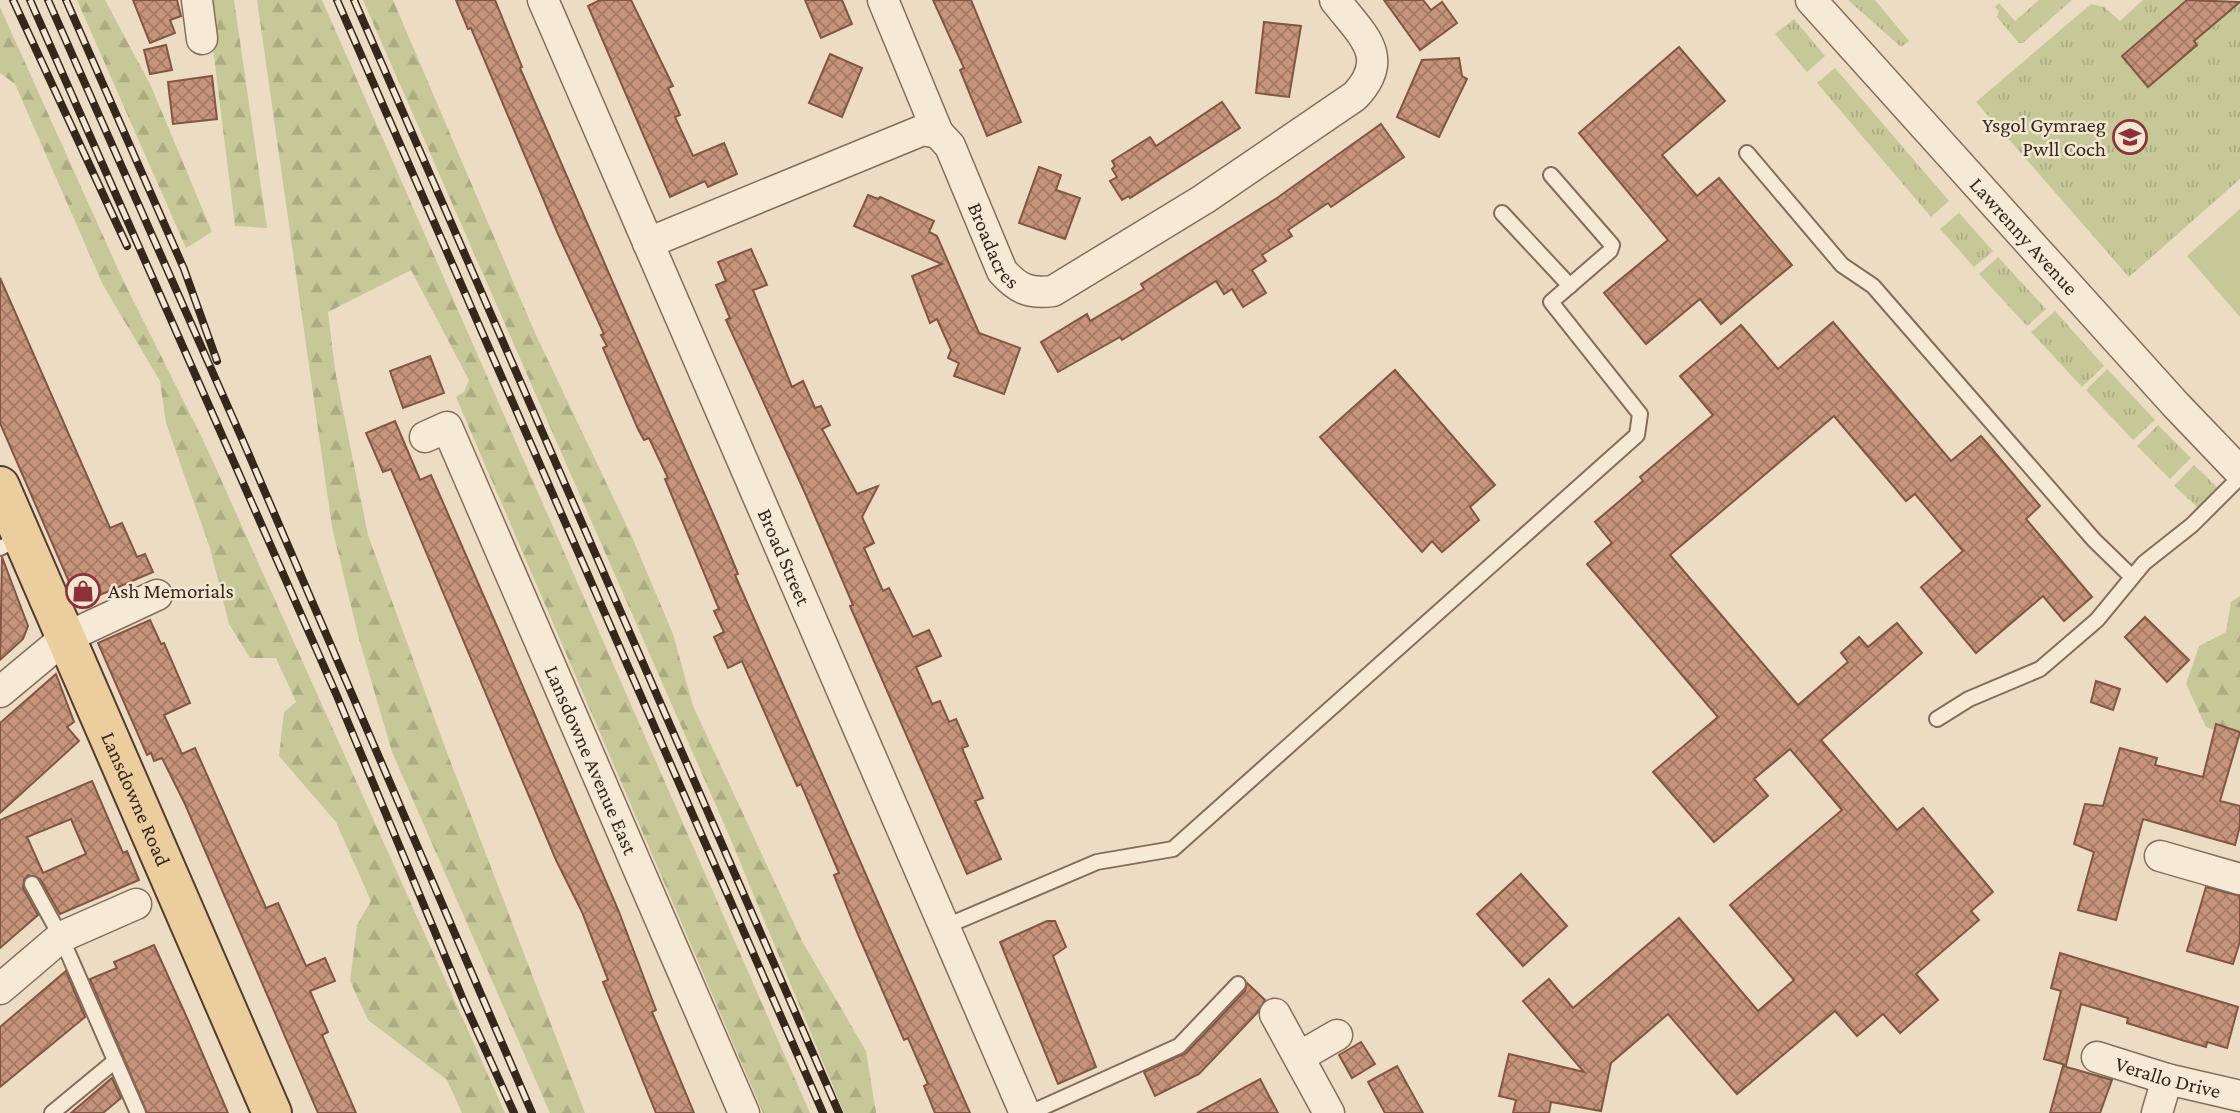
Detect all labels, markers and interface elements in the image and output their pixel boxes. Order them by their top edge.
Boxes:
place label: Ysgol Gymraeg Pwll Coch [1982,113,2106,161]
school or university icon: Ysgol Gymraeg Pwll Coch [2111,118,2149,156]
street label: Lawrenny Avenue [1965,173,2083,300]
street label: Broadacres [963,199,1024,294]
street label: Broad Street [753,505,816,610]
shop icon: Ash Memorials [64,572,102,610]
place label: Ash Memorials [108,579,234,603]
street label: Lansdowne Avenue East [540,662,643,859]
street label: Lansdowne Road [96,728,175,870]
street label: Verallo Drive [2112,1052,2223,1103]

